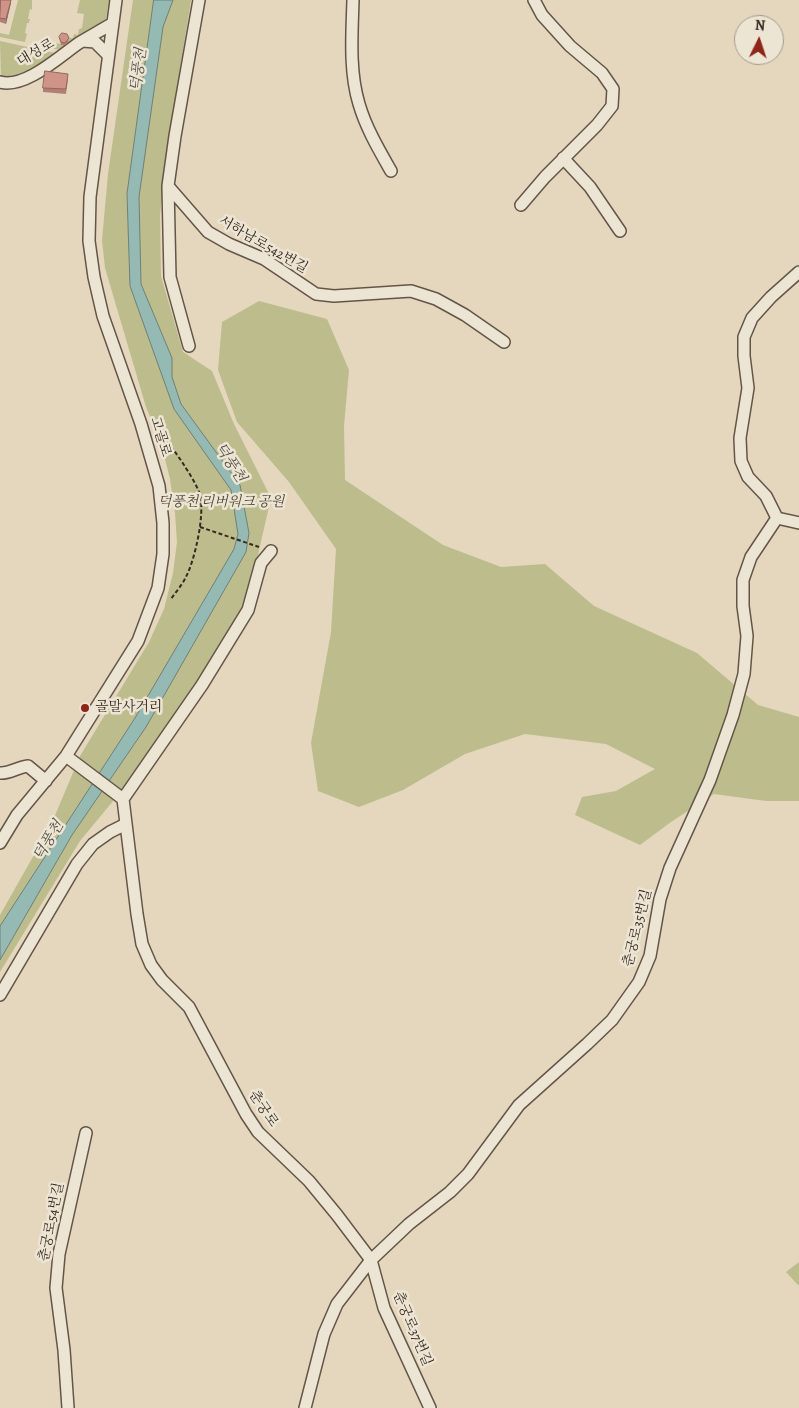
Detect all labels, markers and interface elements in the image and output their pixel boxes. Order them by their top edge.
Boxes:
north arrow [734,15,784,65]
text: N [754,16,766,35]
street label: 대성로 [14,36,58,70]
water label: 덕풍천 [127,47,151,93]
street label: 서하남로542번길 [215,213,311,277]
street label: 고골로 [146,415,174,459]
water label: 덕풍천 [211,440,249,486]
park label: 덕풍천 리버워크 공원 [158,495,284,511]
place label: 골말사거리 [95,700,163,716]
marker: 골말사거리 [79,702,91,714]
water label: 덕풍천 [30,818,68,864]
street label: 춘궁로35번길 [620,887,656,969]
street label: 춘궁로 [245,1087,281,1131]
street label: 춘궁로54번길 [36,1181,68,1263]
street label: 춘궁로37번길 [389,1289,435,1369]

